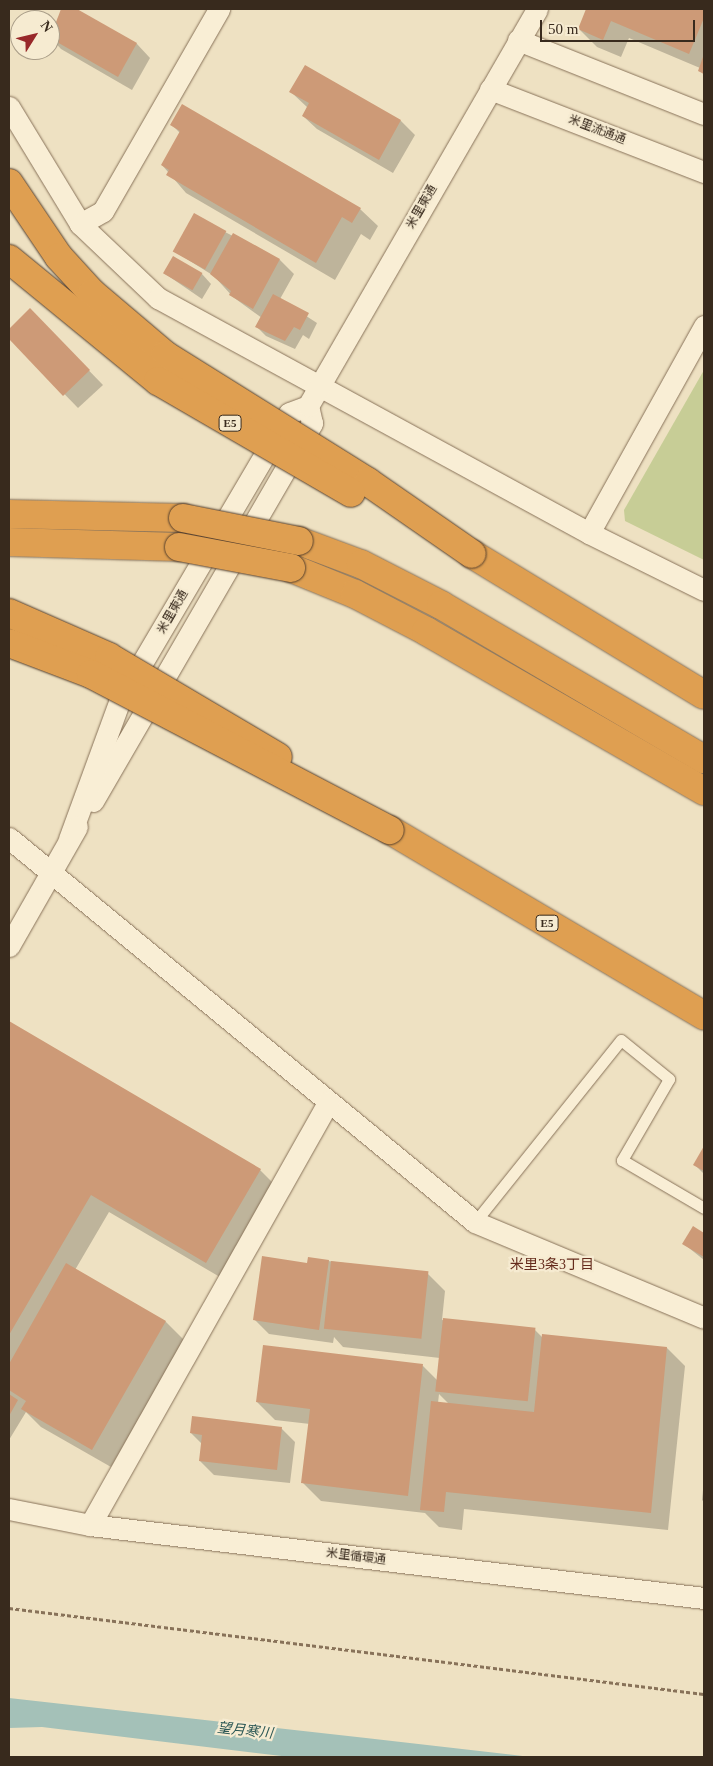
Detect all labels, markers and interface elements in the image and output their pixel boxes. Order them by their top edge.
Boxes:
north arrow [10,10,60,60]
scale bar [543,10,698,42]
text: N [38,18,56,35]
text: 50 m [548,21,578,37]
street label: 米里流通通 [566,113,628,147]
street label: 米里東通 [404,183,440,231]
road number: E5 [218,414,242,432]
street label: 米里東通 [155,588,191,636]
road number: E5 [534,914,560,931]
district label: 米里3条3丁目 [510,1257,594,1273]
street label: 米里循環通 [325,1546,387,1568]
water label: 望月寒川 [216,1720,274,1742]

